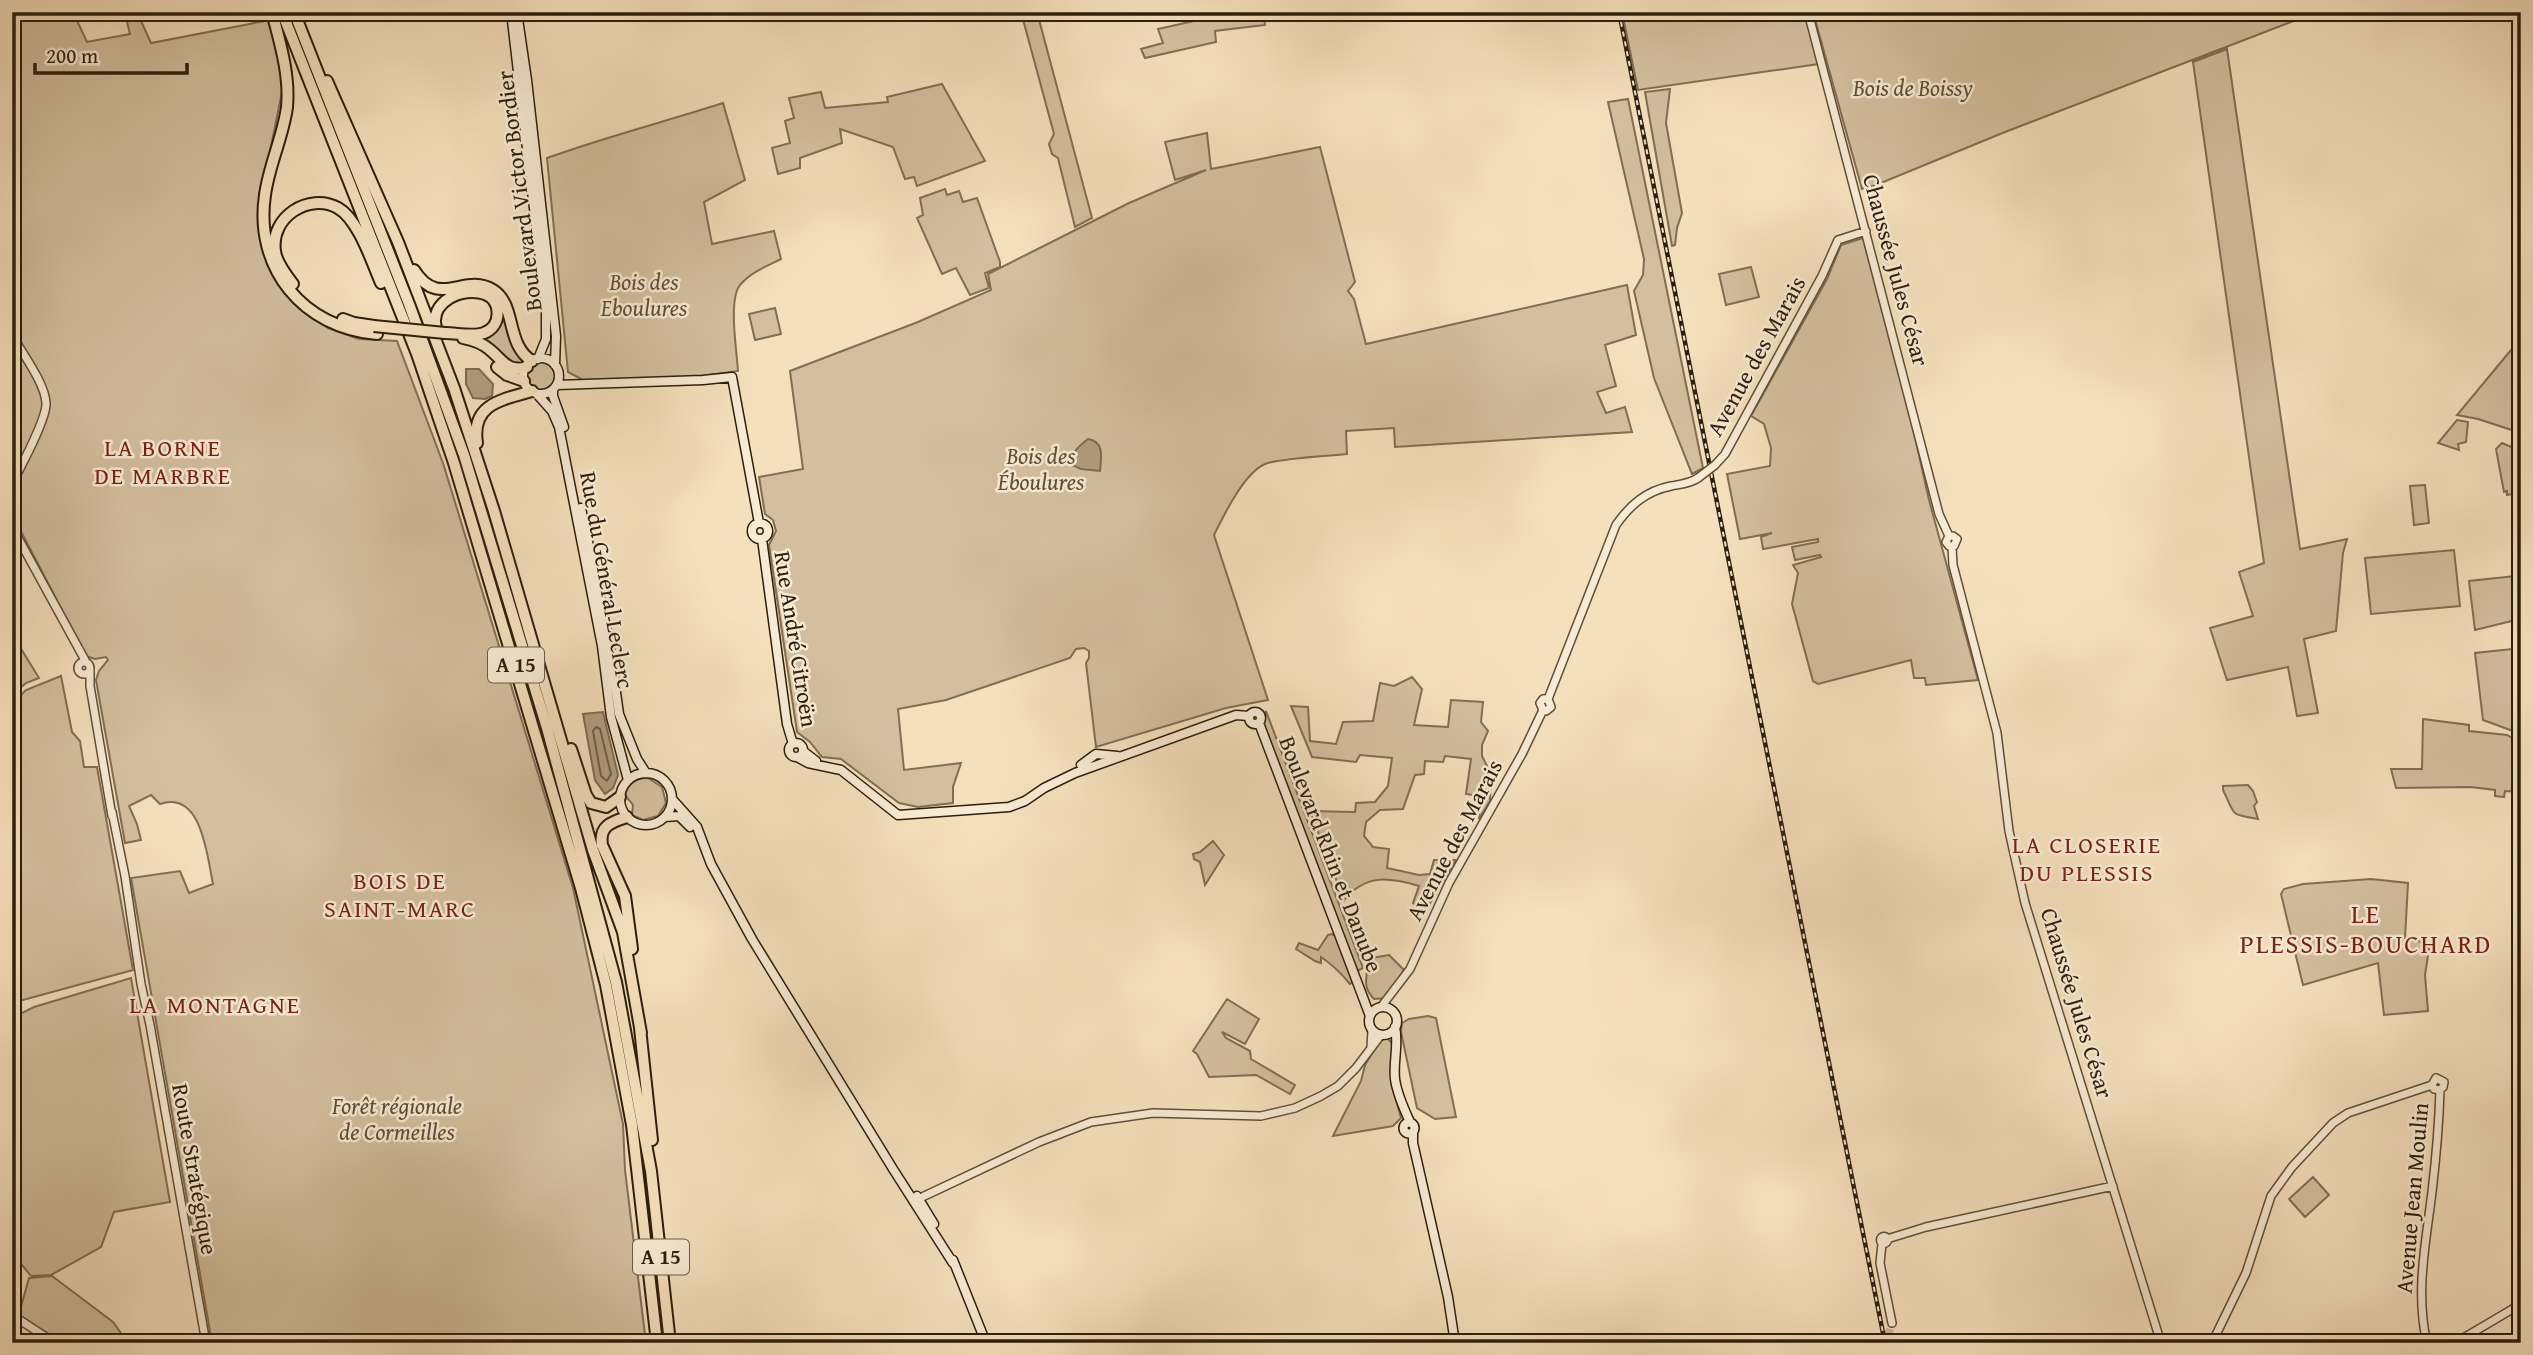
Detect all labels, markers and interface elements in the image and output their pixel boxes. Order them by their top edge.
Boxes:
scale bar [35,32,187,76]
text: 200 m [46,40,98,71]
street label: Boulevard Victor Bordier [487,68,550,313]
park label: Bois de Boissy [1852,71,1973,104]
street label: Chaussée Jules César [1855,170,1938,370]
park label: Bois des Eboulures [600,265,688,324]
street label: Avenue des Marais [1698,270,1813,442]
district label: LA BORNE DE MARBRE [94,430,232,493]
park label: Bois des Éboulures [997,439,1085,498]
street label: Rue du Général Leclerc [572,469,643,691]
street label: Rue André Citroën [766,549,827,729]
road number: A 15 [488,648,544,682]
street label: Boulevard Rhin et Danube [1271,731,1392,977]
street label: Avenue des Marais [1397,753,1510,926]
district label: LA CLOSERIE DU PLESSIS [2012,827,2162,890]
district label: BOIS DE SAINT-MARC [324,863,476,926]
district label: LE PLESSIS-BOUCHARD [2240,894,2492,963]
street label: Chaussée Jules César [2033,904,2122,1103]
district label: LA MONTAGNE [129,987,301,1022]
street label: Route Stratégique [164,1081,227,1257]
park label: Forêt régionale de Cormeilles [331,1089,462,1148]
street label: Avenue Jean Moulin [2387,1101,2436,1295]
road number: A 15 [633,1240,689,1274]

